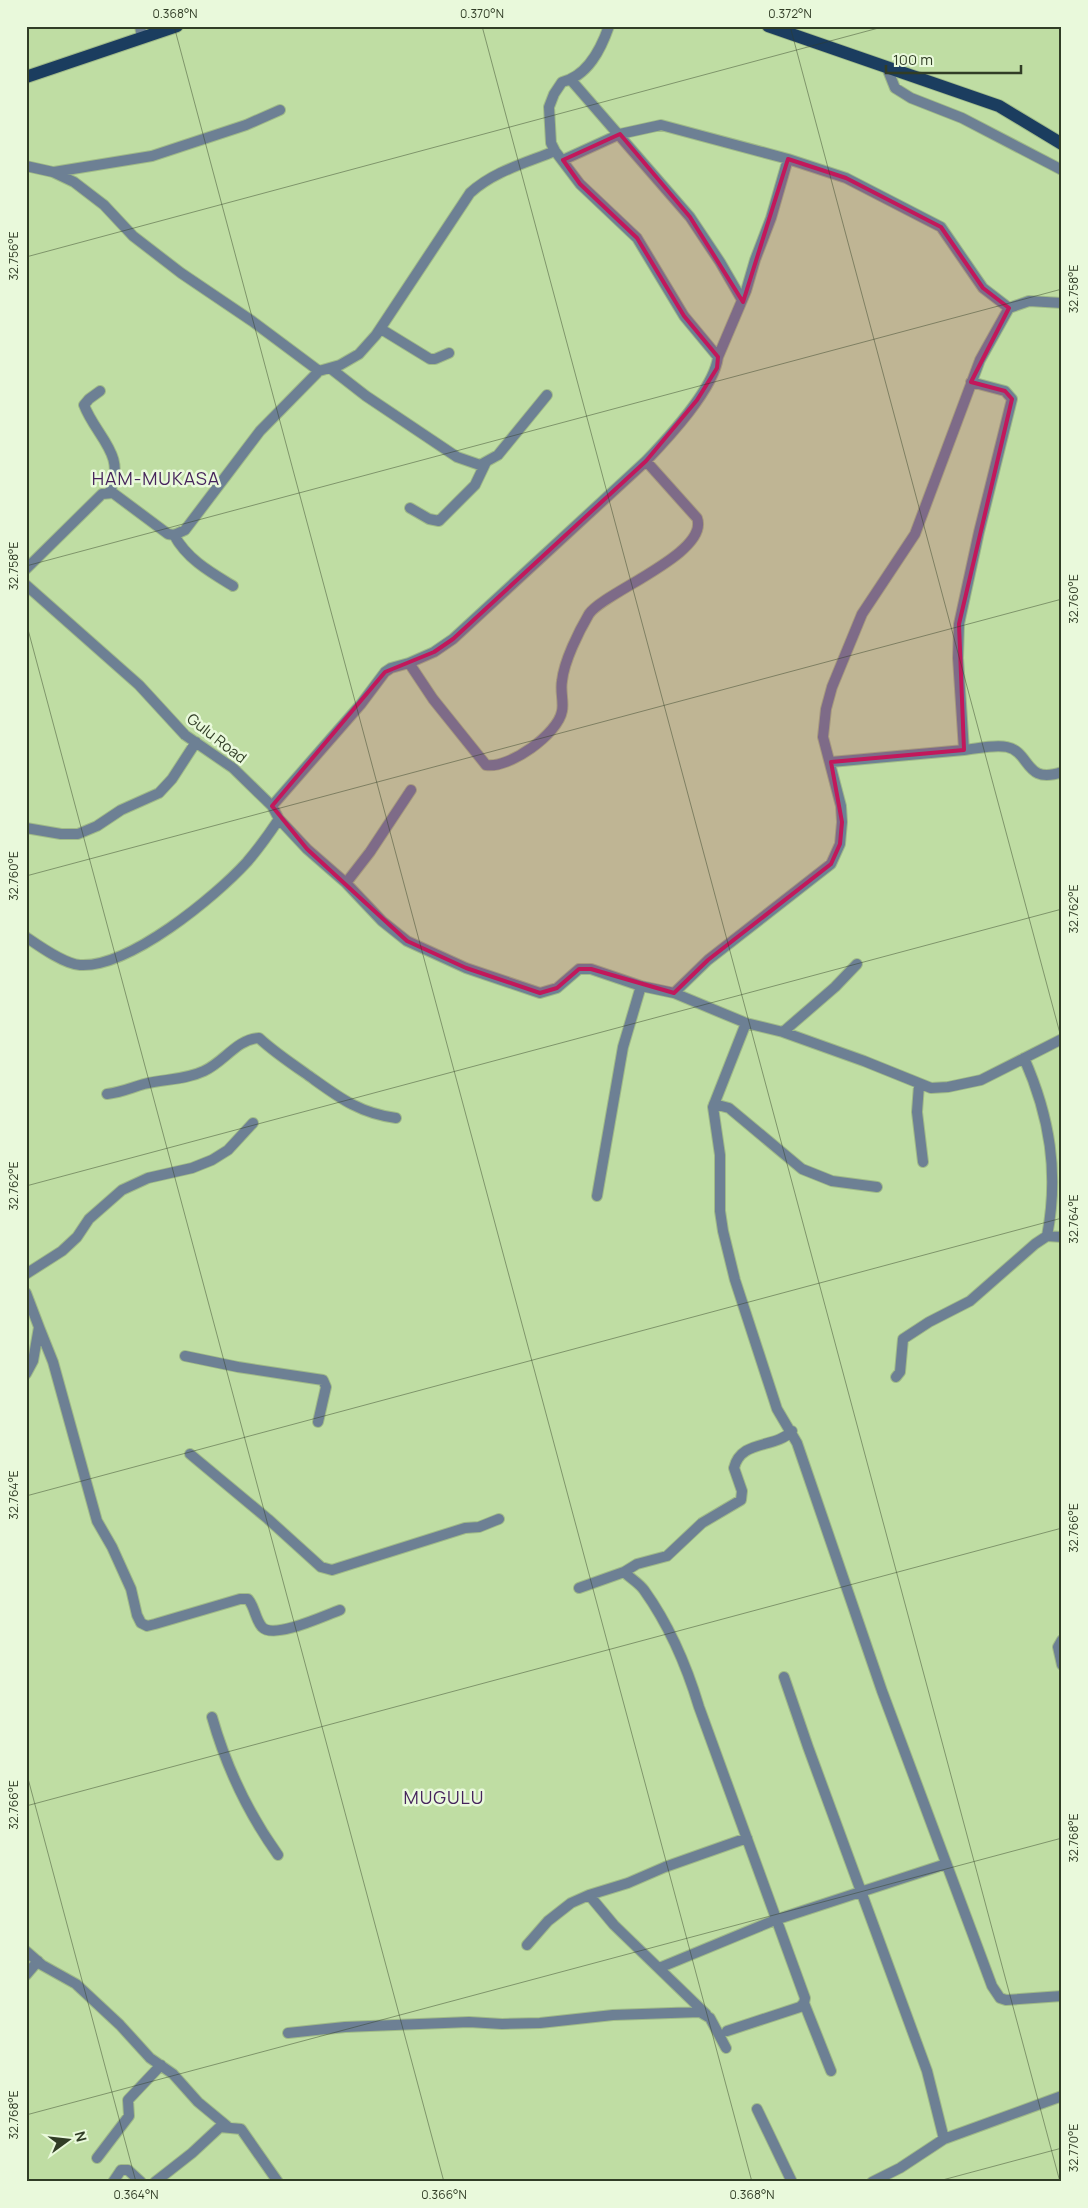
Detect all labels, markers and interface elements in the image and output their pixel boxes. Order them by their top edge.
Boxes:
text: 0.368°N [152,5,198,22]
text: 0.370°N [460,5,504,22]
text: 0.372°N [768,5,812,22]
scale bar [886,42,1020,74]
text: 100 m [893,49,933,70]
text: 32.756°E [5,231,22,281]
text: 32.758°E [1065,265,1082,313]
district label: HAM-MUKASA [92,466,220,490]
text: 32.758°E [5,542,22,590]
text: 32.760°E [1065,574,1082,624]
street label: Gulu Road [183,708,251,768]
text: 32.760°E [5,851,22,901]
text: 32.762°E [1065,884,1082,934]
text: 32.762°E [5,1161,22,1211]
text: 32.764°E [1065,1194,1082,1244]
text: 32.764°E [5,1470,22,1520]
text: 32.766°E [1065,1503,1082,1553]
text: 32.766°E [5,1780,22,1830]
district label: MUGULU [404,1785,484,1809]
text: 32.768°E [1065,1813,1082,1863]
text: 32.768°E [5,2090,22,2140]
north arrow [42,2116,92,2166]
text: 32.770°E [1065,2124,1082,2172]
text: N [71,2129,92,2144]
text: 0.364°N [113,2186,159,2203]
text: 0.366°N [421,2186,467,2203]
text: 0.368°N [729,2186,775,2203]

